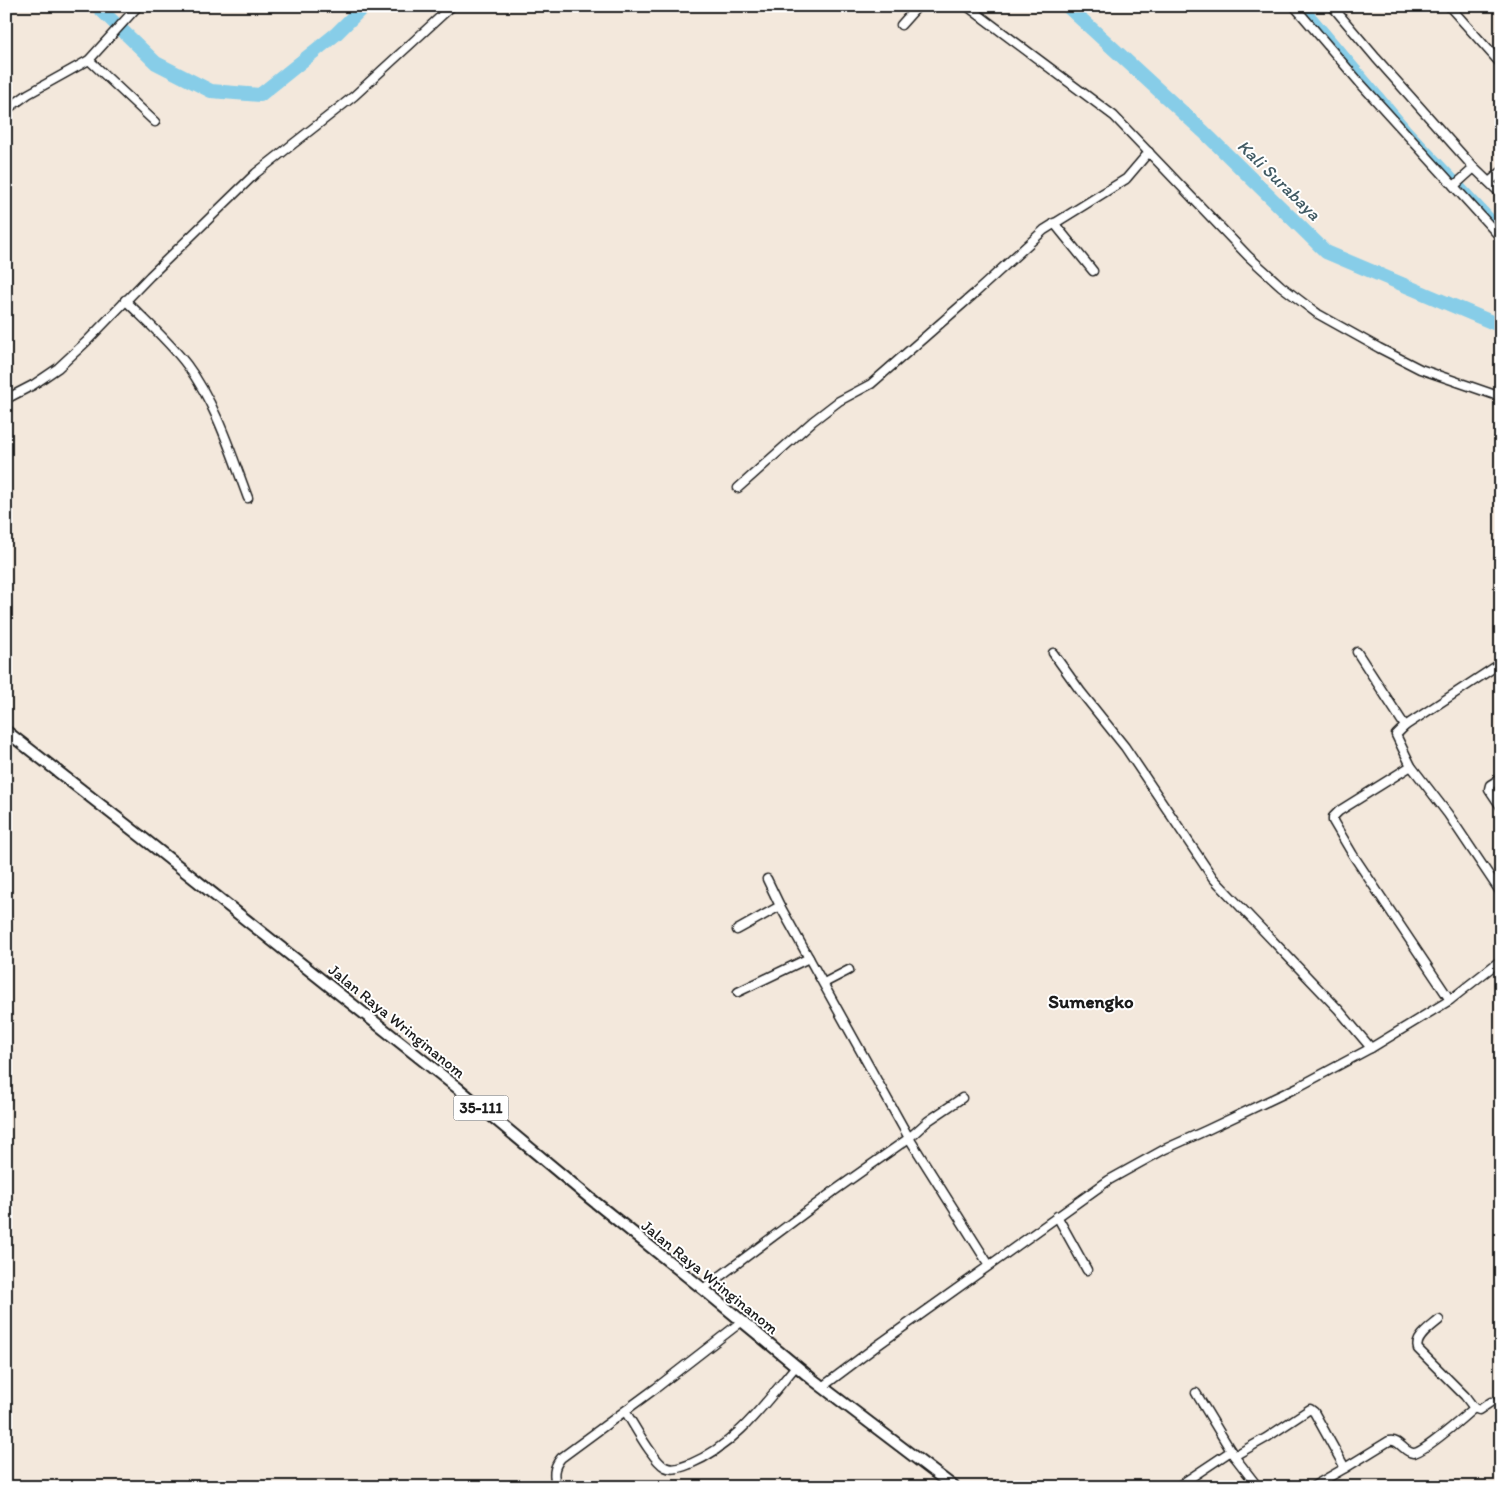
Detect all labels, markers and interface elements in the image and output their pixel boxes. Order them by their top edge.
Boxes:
water label: Kali Surabaya [1233,135,1326,226]
street label: Jalan Raya Wringinanom [325,960,470,1082]
district label: Sumengko [1048,990,1134,1013]
road number: 35-111 [454,1096,508,1120]
street label: Jalan Raya Wringinanom [638,1216,783,1338]

